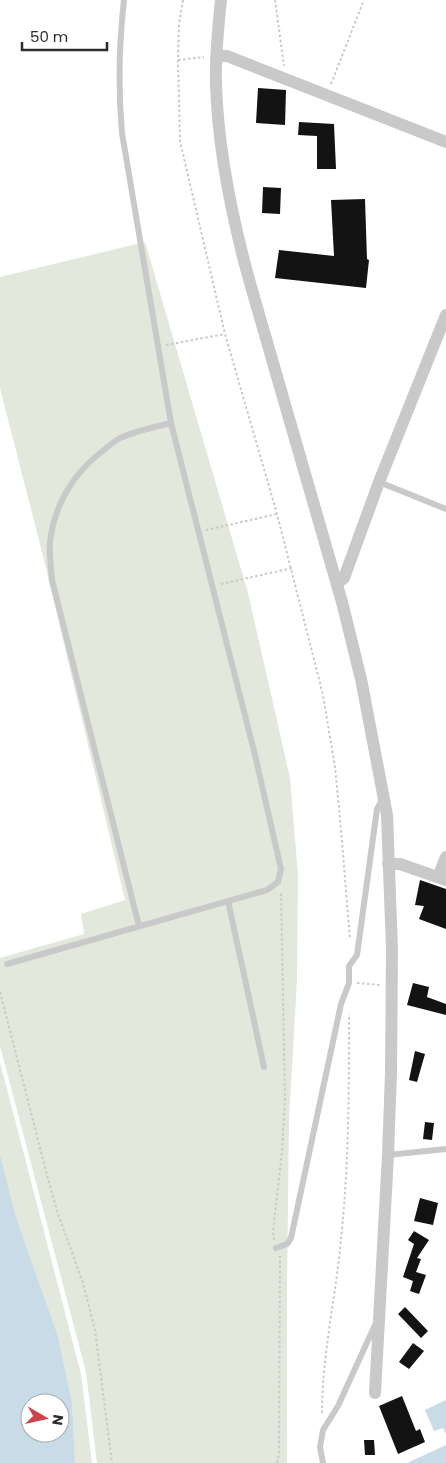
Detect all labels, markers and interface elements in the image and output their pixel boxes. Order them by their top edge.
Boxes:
scale bar [22,20,108,52]
text: 50 m [30,26,68,47]
north arrow [20,1393,70,1443]
text: N [47,1413,69,1427]

